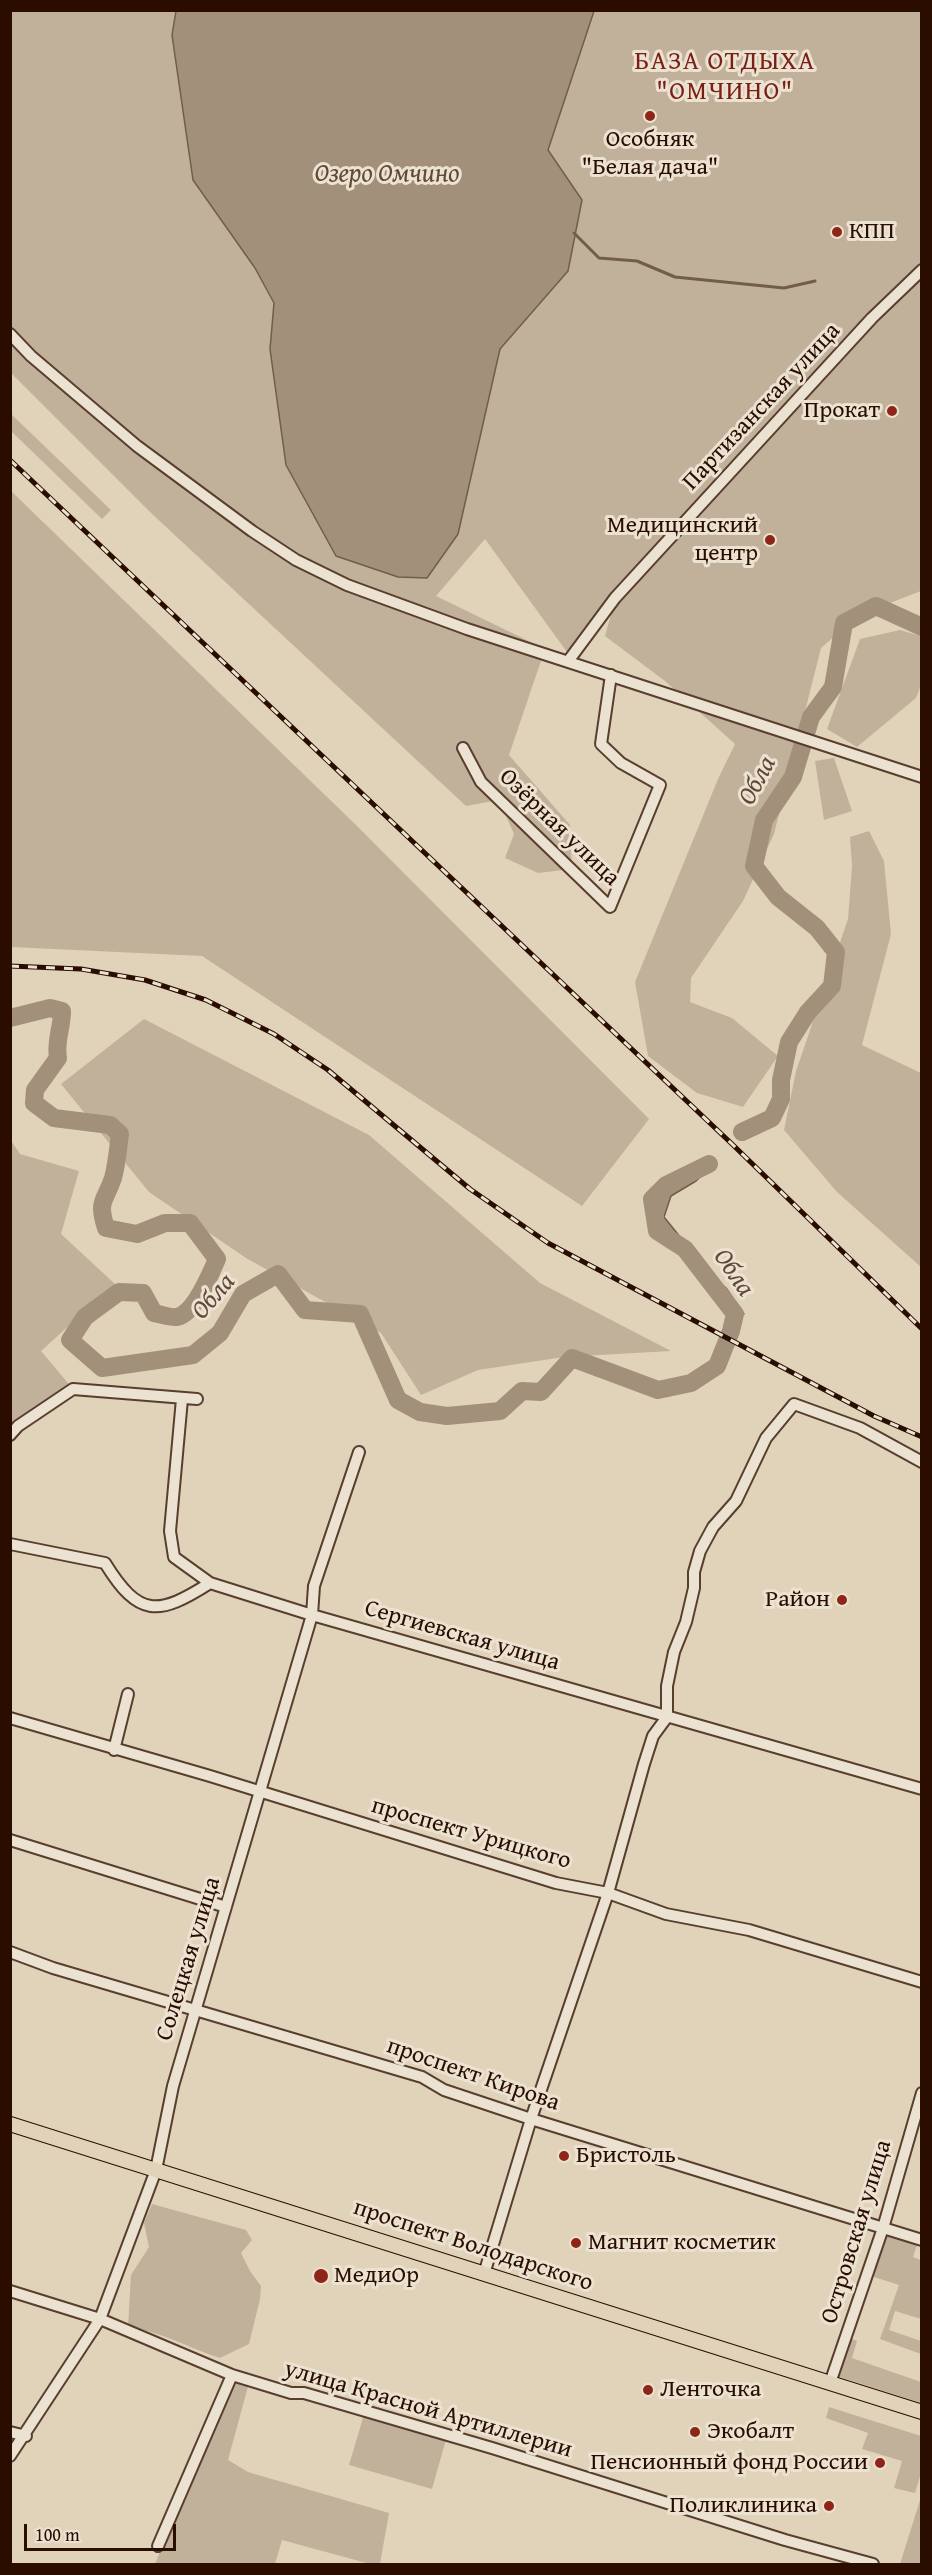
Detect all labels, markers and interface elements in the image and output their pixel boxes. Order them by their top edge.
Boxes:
district label: БАЗА ОТДЫХА "ОМЧИНО" [635,46,815,107]
marker: Особняк "Белая дача" [643,109,657,123]
place label: Особняк "Белая дача" [582,126,718,182]
water label: Озеро Омчино [315,158,459,190]
place label: КПП [849,218,895,246]
marker: КПП [830,225,844,239]
street label: Партизанская улица [677,317,847,497]
place label: Прокат [804,397,880,425]
marker: Прокат [885,404,899,418]
place label: Медицинский центр [607,512,758,568]
marker: Медицинский центр [763,533,777,547]
water label: Обла [732,751,784,811]
street label: Озёрная улица [493,763,625,893]
water label: Обла [706,1243,760,1303]
water label: Обла [186,1268,242,1326]
place label: Район [765,1586,830,1614]
marker: Район [835,1593,849,1607]
street label: Сергиевская улица [361,1594,563,1678]
street label: проспект Урицкого [368,1792,574,1876]
street label: Солецкая улица [150,1874,228,2044]
street label: проспект Кирова [383,2032,563,2118]
street label: Островская улица [815,2137,899,2327]
place label: Бристоль [576,2142,676,2170]
marker: Бристоль [557,2149,571,2163]
street label: проспект Володарского [350,2194,596,2298]
place label: Магнит косметик [588,2229,776,2257]
marker: Магнит косметик [569,2236,583,2250]
place label: МедиОр [334,2262,419,2290]
marker: МедиОр [312,2267,330,2285]
street label: улица Красной Артиллерии [281,2355,575,2465]
place label: Ленточка [660,2376,761,2404]
marker: Ленточка [641,2383,655,2397]
place label: Экобалт [707,2418,794,2446]
marker: Экобалт [688,2425,702,2439]
place label: Пенсионный фонд России [590,2449,868,2477]
marker: Пенсионный фонд России [873,2456,887,2470]
place label: Поликлиника [670,2492,817,2520]
marker: Поликлиника [822,2499,836,2513]
scale bar [27,2512,178,2550]
text: 100 m [35,2521,80,2548]

